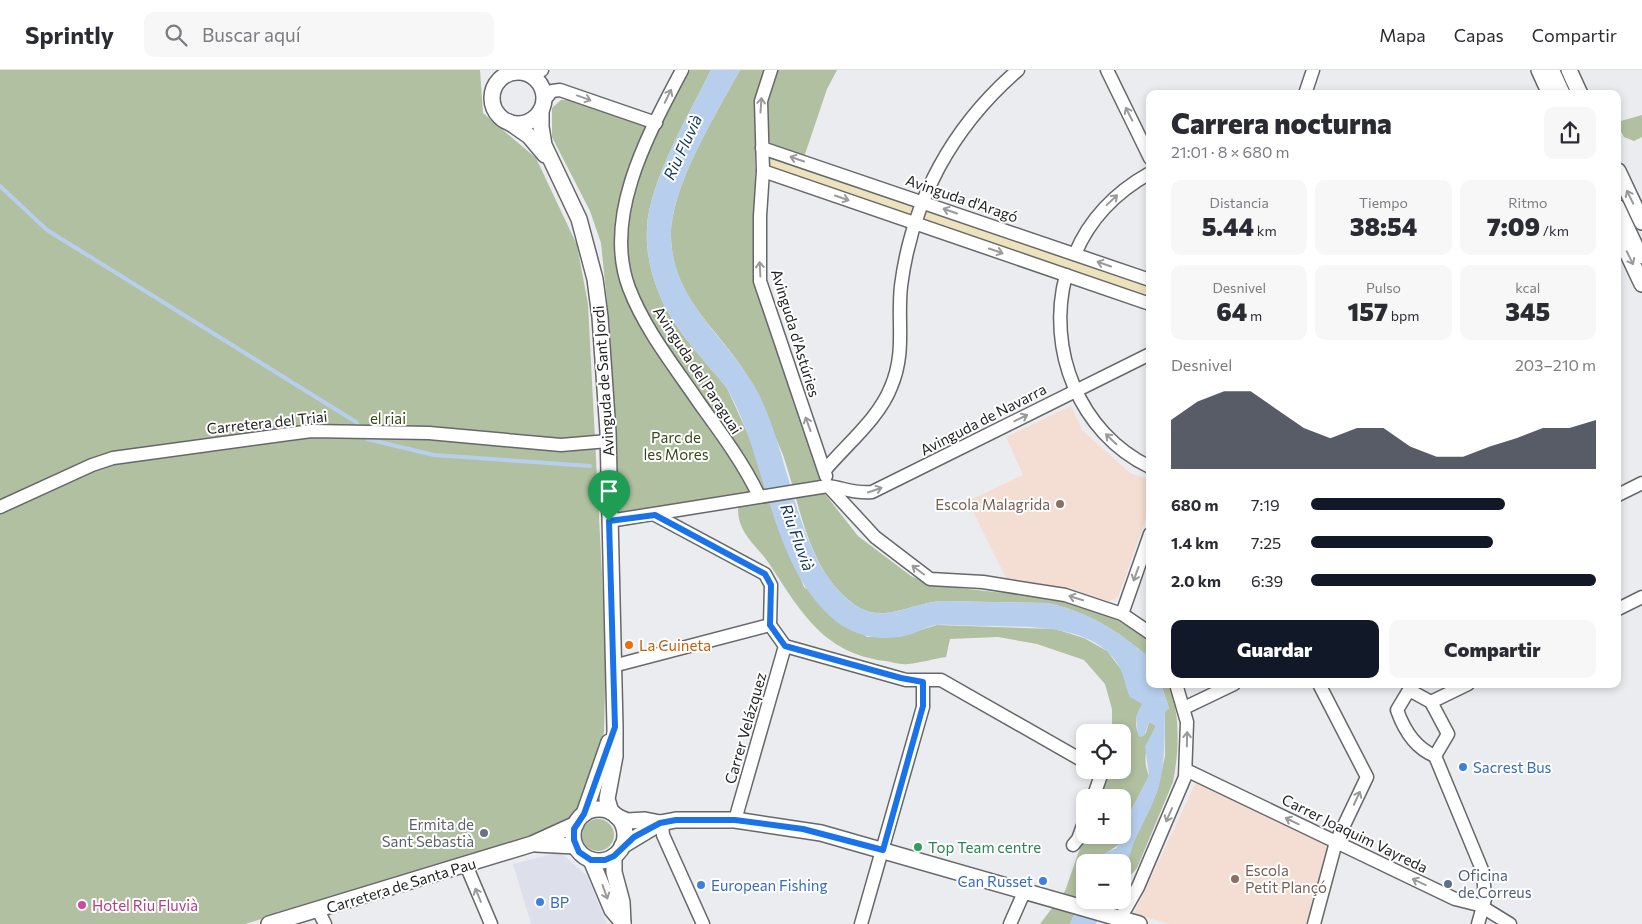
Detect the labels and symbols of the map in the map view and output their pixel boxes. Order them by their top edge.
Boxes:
one-way arrow [664,89,673,104]
one-way arrow [576,94,592,103]
one-way arrow [757,98,766,114]
one-way arrow [1124,107,1133,122]
water label: Riu Fluvià [659,111,705,183]
one-way arrow [789,153,805,163]
street label: Avinguda d'Aragó [903,170,1021,226]
one-way arrow [1624,189,1634,204]
one-way arrow [834,194,849,203]
one-way arrow [1106,194,1118,206]
one-way arrow [943,206,959,215]
one-way arrow [988,246,1004,256]
one-way arrow [1626,250,1635,265]
one-way arrow [1097,259,1112,268]
one-way arrow [755,261,764,277]
street label: Avinguda d'Astúries [768,267,824,399]
street label: Avinguda del Paraguai [650,303,746,437]
street label: Avinguda de Sant Jordi [589,305,617,457]
street label: Avinguda de Navarra [917,379,1049,459]
street label: Carretera del Triai [206,407,328,437]
park label: el riai [370,409,406,427]
one-way arrow [1013,413,1028,422]
one-way arrow [803,417,812,432]
park label: Parc de les Mores [643,428,709,463]
one-way arrow [1104,433,1117,445]
pin [588,470,630,521]
one-way arrow [867,485,882,494]
place label: Escola Malagrida [935,495,1050,513]
marker: Escola Malagrida [1054,498,1066,510]
water label: Riu Fluvià [777,501,819,573]
one-way arrow [911,565,925,575]
one-way arrow [1131,566,1140,581]
one-way arrow [1068,592,1084,602]
place label: La Cuineta [639,636,711,654]
marker: La Cuineta [623,639,635,651]
street label: Carrer Velázquez [720,670,770,786]
one-way arrow [1182,731,1192,748]
place label: Sacrest Bus [1473,758,1552,776]
marker: Sacrest Bus [1457,761,1469,773]
street label: Carrer Joaquim Vayreda [1279,790,1431,876]
one-way arrow [1353,791,1362,806]
one-way arrow [1164,807,1174,822]
place label: Ermita de Sant Sebastià [382,815,474,850]
one-way arrow [1285,815,1300,825]
marker: Ermita de Sant Sebastià [478,827,490,839]
place label: Top Team centre [928,838,1041,856]
marker: Top Team centre [912,841,924,853]
street label: Carretera de Santa Pau [324,854,478,916]
place label: Escola Petit Plançó [1245,861,1327,896]
place label: Oficina de Correus [1458,866,1532,901]
place label: Can Russet [957,872,1033,890]
marker: Escola Petit Plançó [1229,873,1241,885]
marker: Can Russet [1037,875,1049,887]
place label: European Fishing [711,876,828,894]
one-way arrow [1412,876,1427,886]
marker: Oficina de Correus [1442,878,1454,890]
marker: European Fishing [695,879,707,891]
one-way arrow [601,884,610,899]
one-way arrow [473,888,483,903]
place label: BP [550,893,569,911]
place label: Hotel Riu Fluvià [92,896,198,914]
marker: BP [534,896,546,908]
marker: Hotel Riu Fluvià [76,899,88,911]

